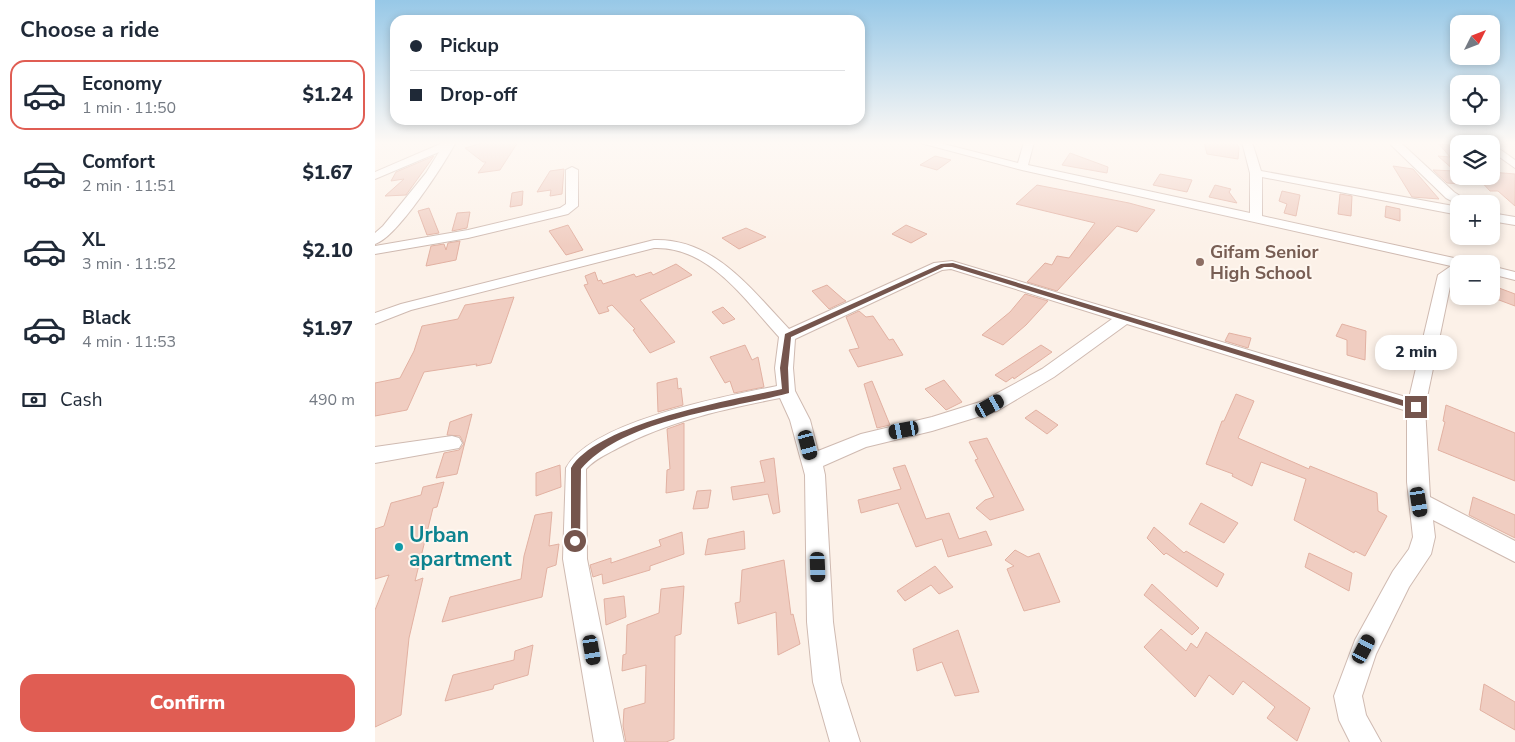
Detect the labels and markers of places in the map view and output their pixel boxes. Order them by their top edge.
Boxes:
place label: Gifam Senior High School [1210,240,1318,285]
marker: Gifam Senior High School [1194,256,1206,268]
place label: Urban apartment [409,521,513,573]
marker: Urban apartment [393,541,405,553]

